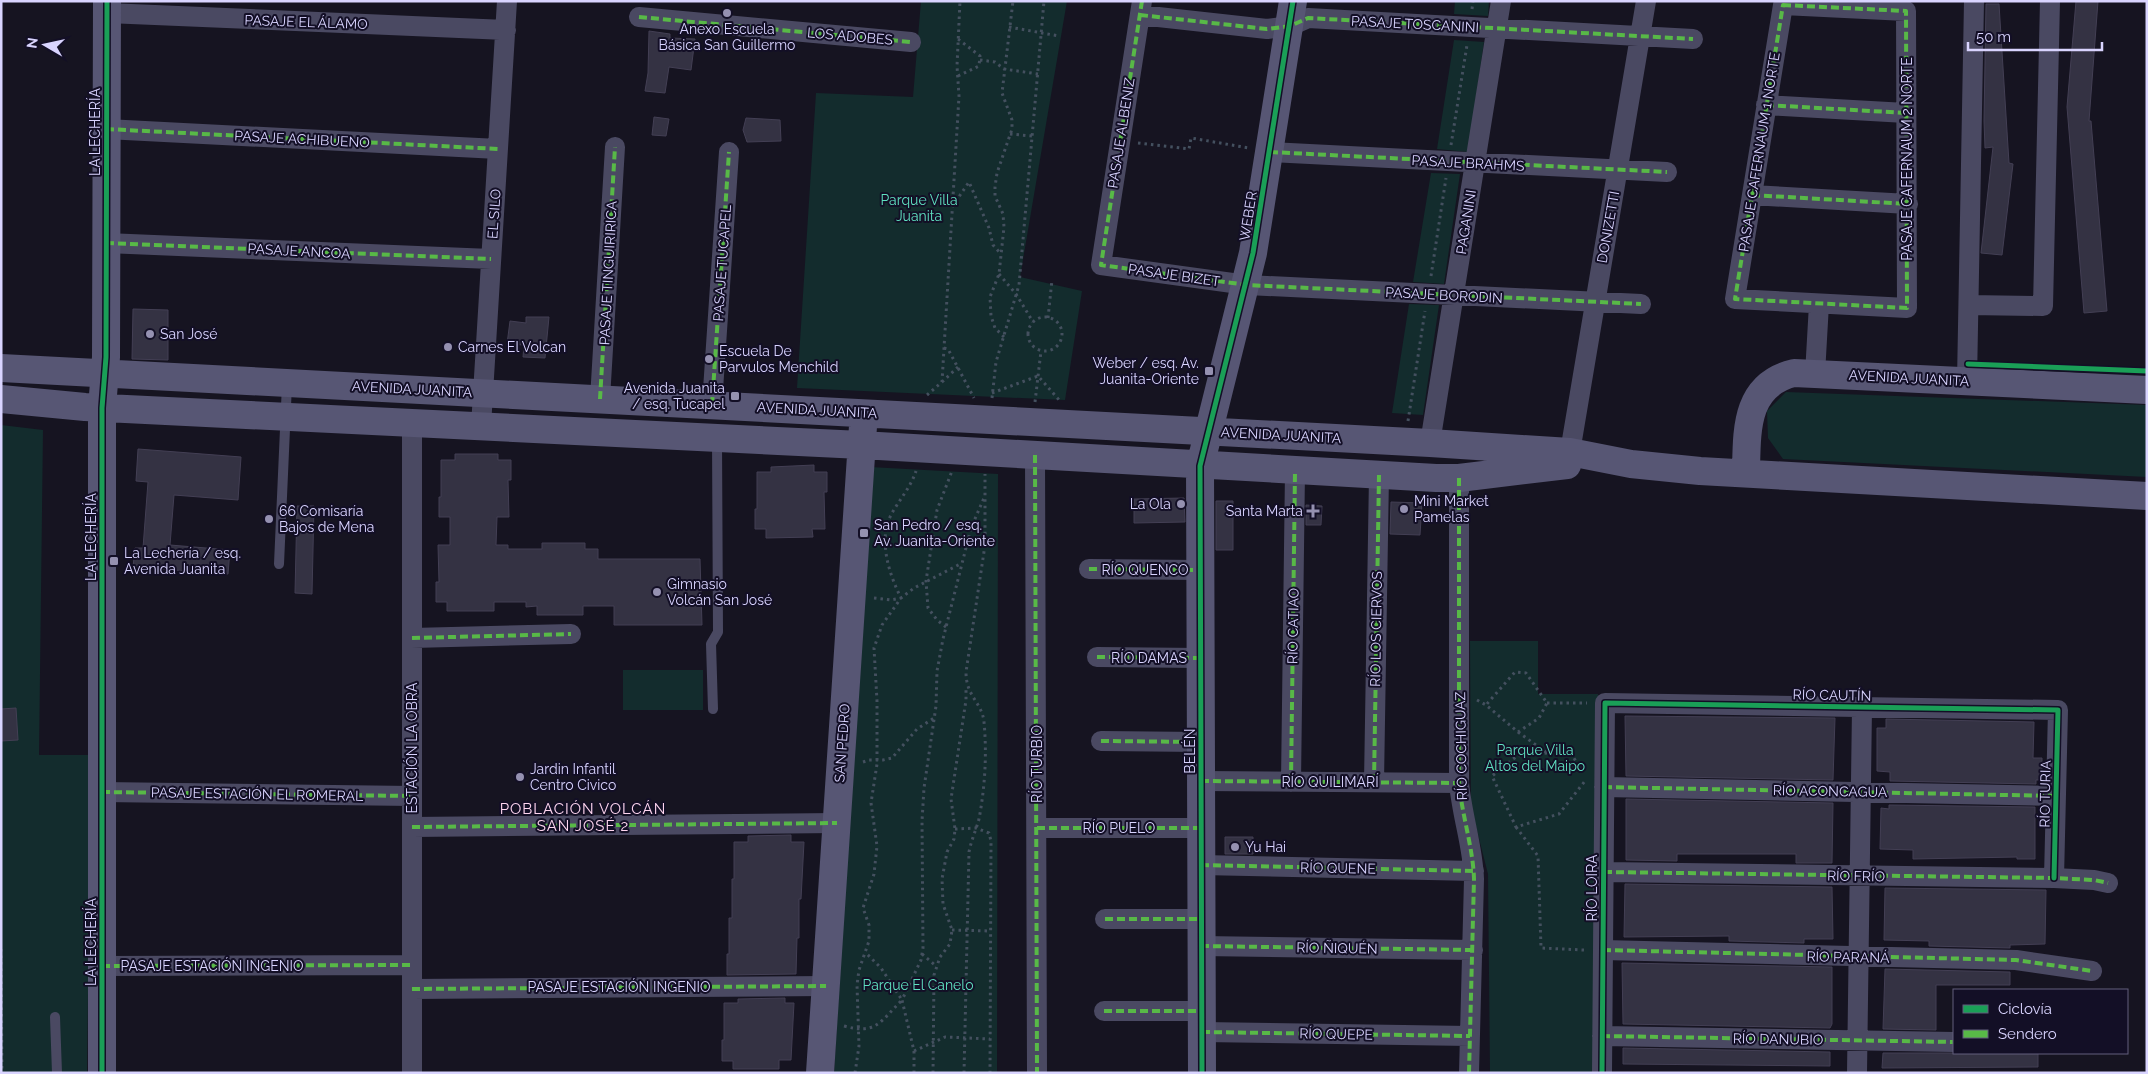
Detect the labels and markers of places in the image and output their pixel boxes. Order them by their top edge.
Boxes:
marker: Anexo Escuela Básica San Guillermo [721,7,733,19]
place label: Anexo Escuela Básica San Guillermo [659,21,795,53]
place label: San José [160,326,217,342]
marker: San José [144,328,156,340]
place label: Carnes El Volcan [458,339,566,355]
marker: Carnes El Volcan [442,341,454,353]
place label: Escuela De Parvulos Menchild [719,343,838,375]
marker: Escuela De Parvulos Menchild [703,353,715,365]
place label: Weber / esq. Av. Juanita-Oriente [1093,355,1199,387]
marker: Weber / esq. Av. Juanita-Oriente [1203,365,1215,377]
place label: Avenida Juanita / esq. Tucapel [624,380,725,412]
marker: Avenida Juanita / esq. Tucapel [729,390,741,402]
place label: Mini Market Pamelas [1414,493,1489,525]
place label: La Ola [1130,496,1171,512]
marker: La Ola [1175,498,1187,510]
place label: 66 Comisaría Bajos de Mena [279,503,374,535]
place label: Santa Marta [1226,503,1303,519]
marker: Mini Market Pamelas [1398,503,1410,515]
marker: Santa Marta [1307,505,1319,517]
marker: 66 Comisaría Bajos de Mena [263,513,275,525]
place label: San Pedro / esq. Av. Juanita-Oriente [874,517,995,549]
marker: San Pedro / esq. Av. Juanita-Oriente [858,527,870,539]
place label: La Lechería / esq. Avenida Juanita [124,545,241,577]
marker: La Lechería / esq. Avenida Juanita [108,555,120,567]
place label: Gimnasio Volcán San José [667,576,772,608]
marker: Gimnasio Volcán San José [651,586,663,598]
place label: Jardin Infantil Centro Civico [530,761,616,793]
marker: Jardin Infantil Centro Civico [514,771,526,783]
place label: Yu Hai [1245,839,1286,855]
marker: Yu Hai [1229,841,1241,853]

